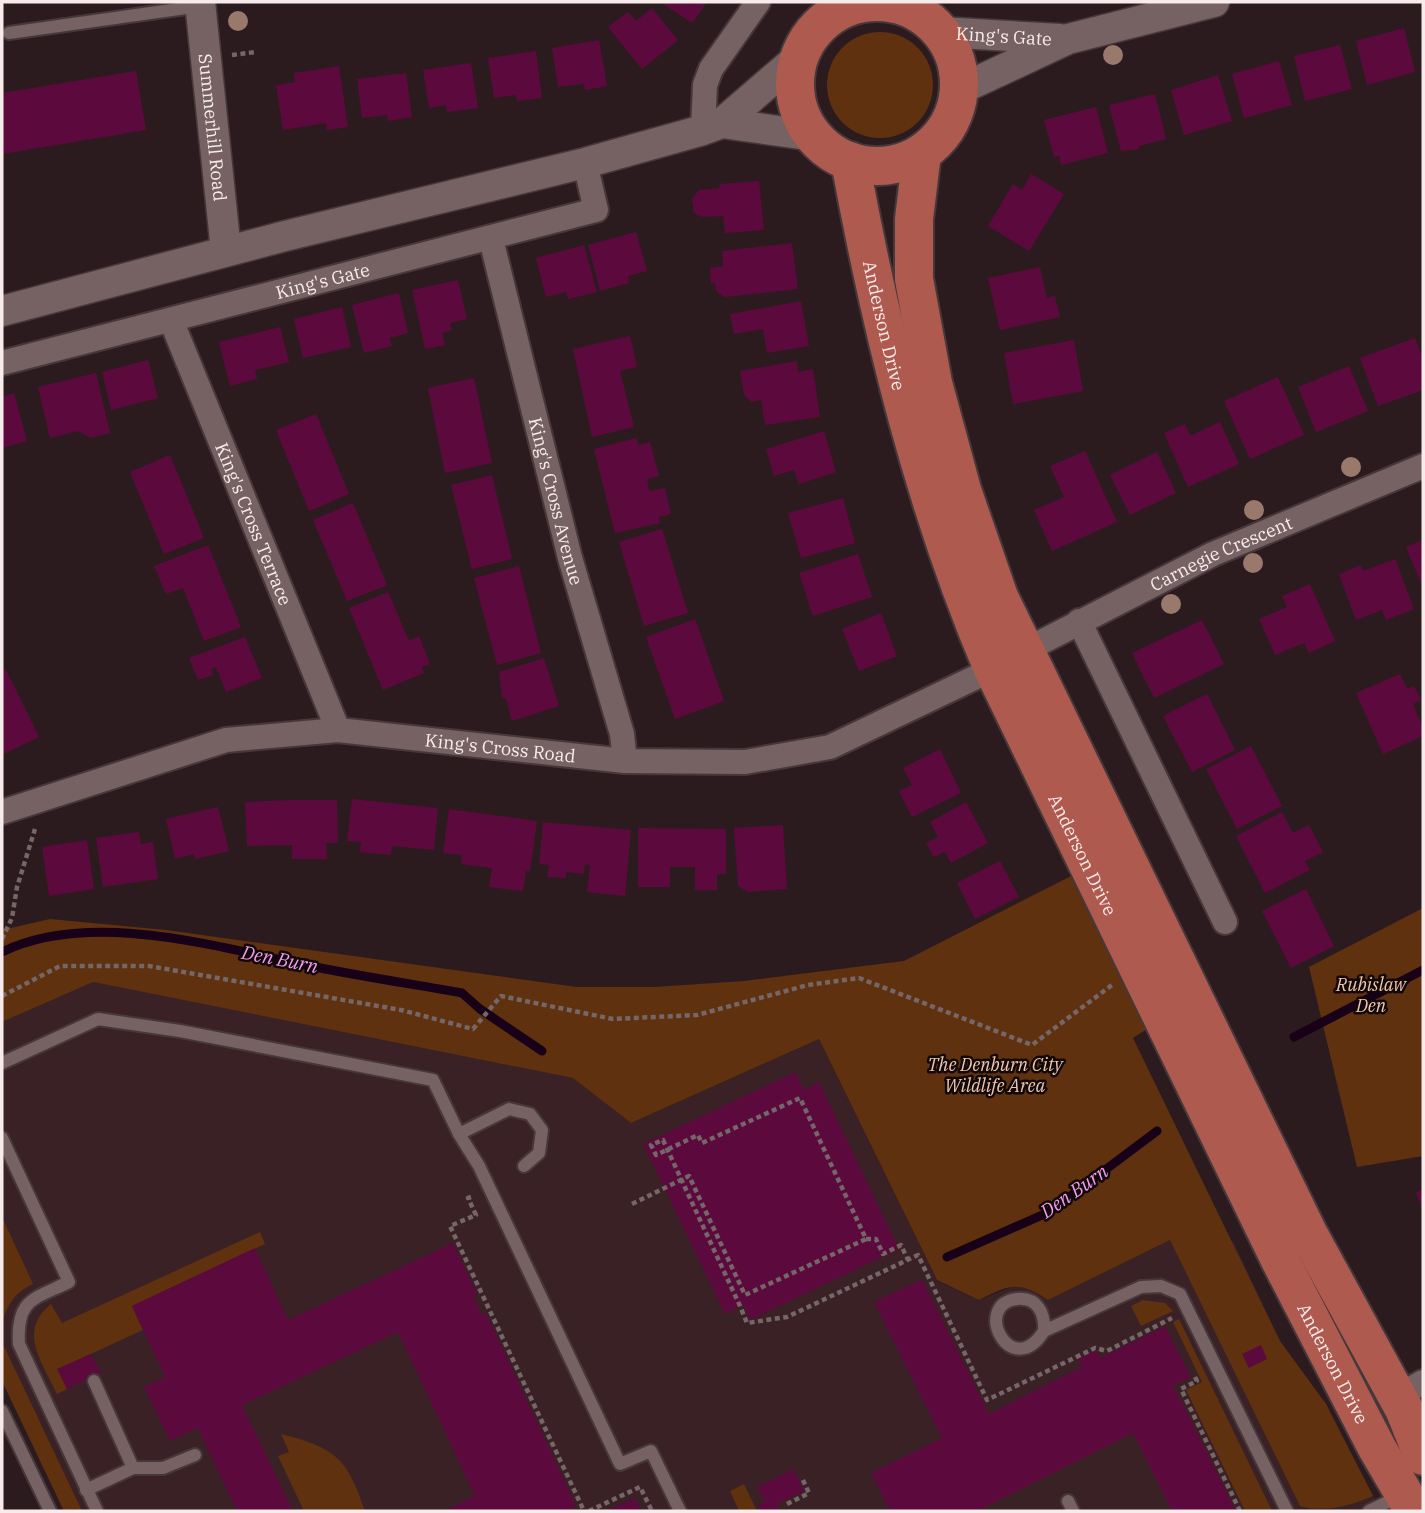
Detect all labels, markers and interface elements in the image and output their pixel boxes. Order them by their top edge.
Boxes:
street label: King's Gate [955,21,1053,50]
street label: Summerhill Road [194,52,232,202]
street label: King's Gate [273,257,372,304]
street label: Anderson Drive [858,258,911,393]
street label: King's Cross Avenue [524,415,589,587]
street label: King's Cross Terrace [211,439,297,609]
street label: Carnegie Crescent [1146,511,1296,596]
street label: King's Cross Road [424,728,577,767]
street label: Anderson Drive [1044,790,1122,919]
water label: Den Burn [239,940,320,978]
park label: Rubislaw Den [1335,973,1407,1017]
park label: The Denburn City Wildlife Area [928,1053,1064,1097]
water label: Den Burn [1035,1159,1113,1224]
street label: Anderson Drive [1293,1299,1374,1427]

